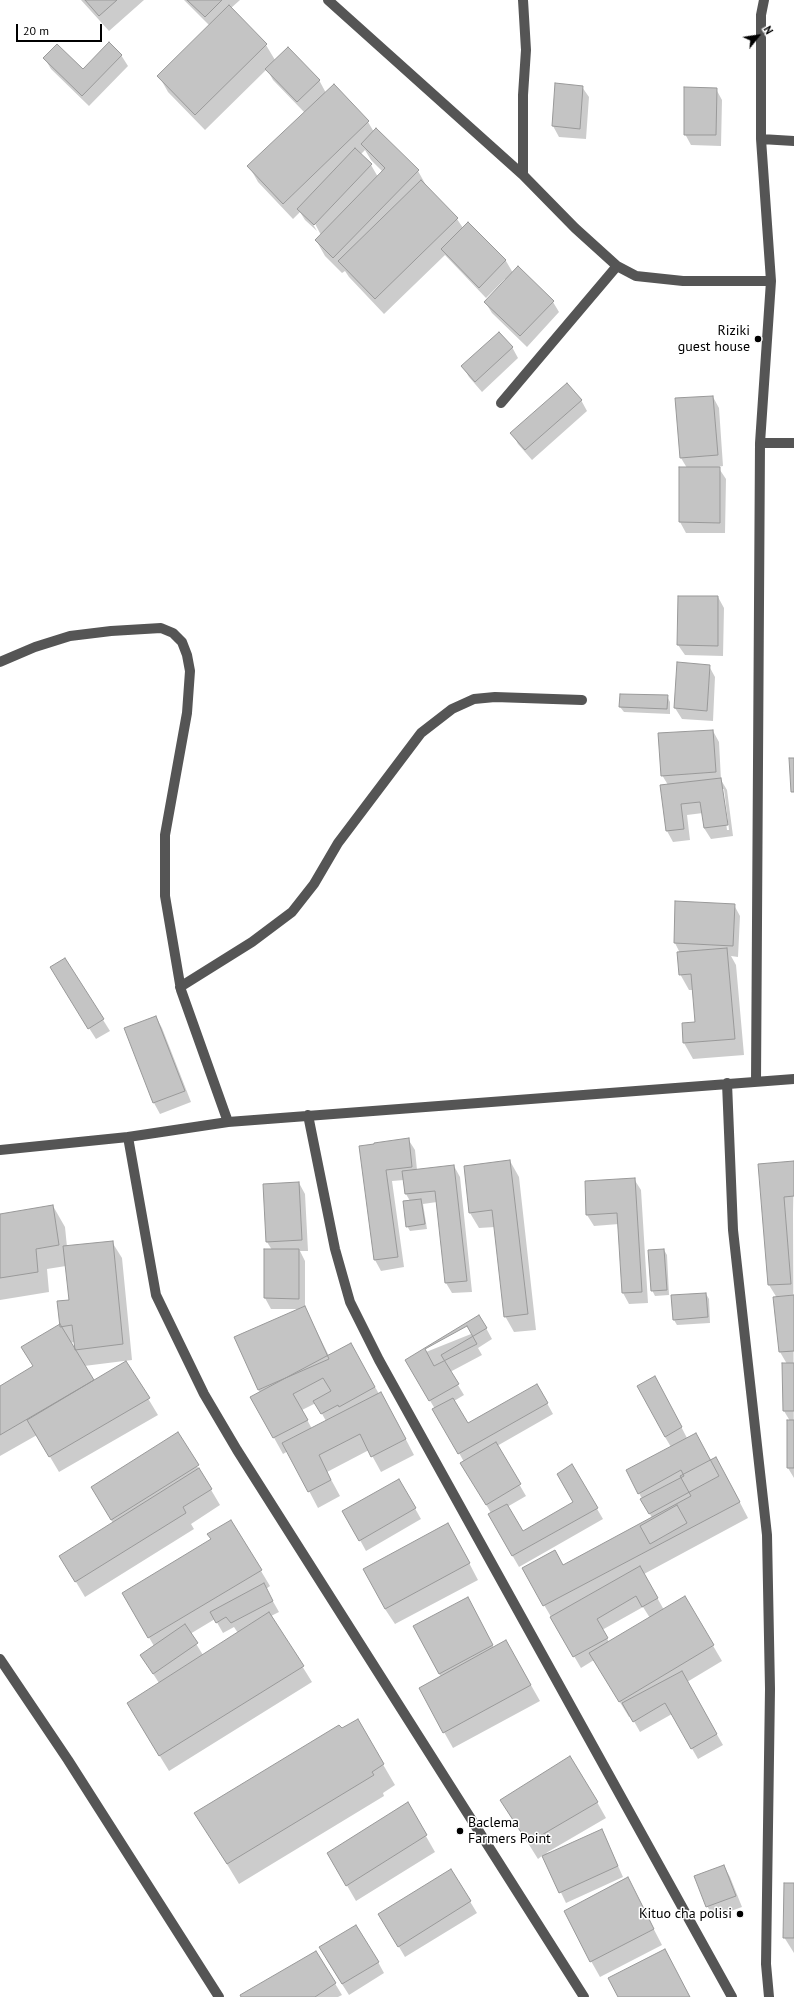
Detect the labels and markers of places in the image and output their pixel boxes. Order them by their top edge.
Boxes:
place label: Riziki guest house [678,323,750,356]
marker: Riziki guest house [753,334,763,344]
place label: Baclema Farmers Point [468,1815,551,1848]
marker: Baclema Farmers Point [455,1826,465,1836]
place label: Kituo cha polisi [639,1906,732,1922]
marker: Kituo cha polisi [735,1909,745,1919]

